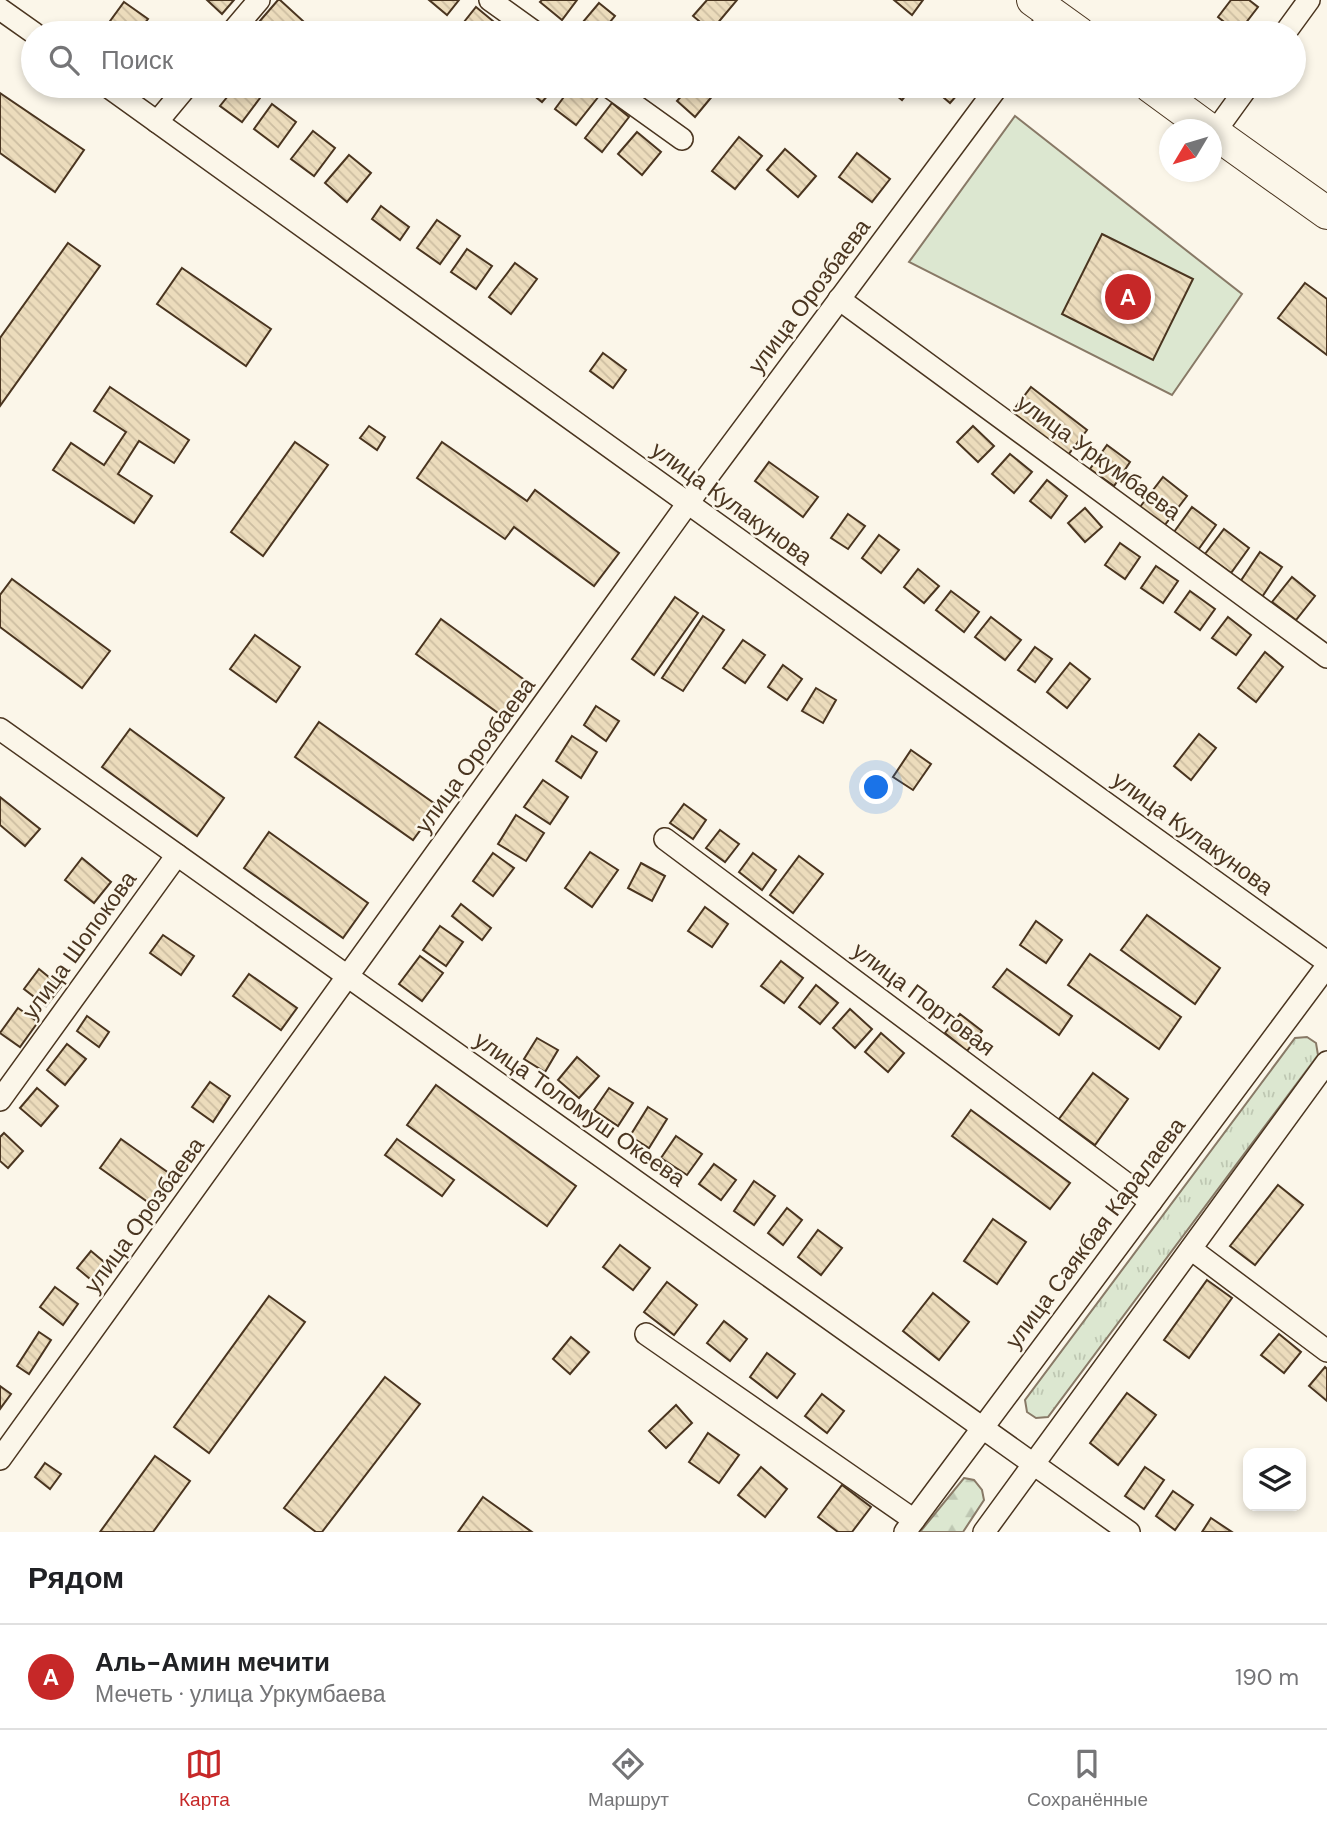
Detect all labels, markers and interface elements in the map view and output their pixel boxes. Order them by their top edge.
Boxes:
search box [21,21,1306,98]
icon: search [45,41,83,79]
text: Поиск [101,43,173,77]
north arrow [1159,119,1222,182]
street label: улица Орозбаева [741,213,877,379]
pin: A [1105,271,1151,323]
street label: улица Уркумбаева [1011,387,1187,527]
street label: улица Кулакунова [646,434,819,572]
street label: улица Орозбаева [408,671,542,839]
street label: улица Кулакунова [1107,764,1280,902]
your location [859,770,893,804]
street label: улица Шопокова [15,865,143,1025]
street label: улица Портовая [847,935,1001,1063]
street label: улица Толомуш Океева [469,1025,692,1193]
street label: улица Саякбая Каралаева [998,1111,1192,1354]
street label: улица Орозбаева [77,1131,211,1299]
map controls [1243,1448,1306,1511]
button: layers [1243,1448,1306,1511]
text: Рядом [28,1558,124,1597]
text: Аль-Амин мечити [95,1645,330,1679]
text: A [43,1662,59,1692]
text: 190 m [1235,1662,1299,1692]
text: Мечеть · улица Уркумбаева [95,1679,386,1709]
tab: Карта [179,1745,230,1812]
tab: Маршрут [588,1745,669,1812]
tab: Сохранённые [1027,1745,1148,1812]

